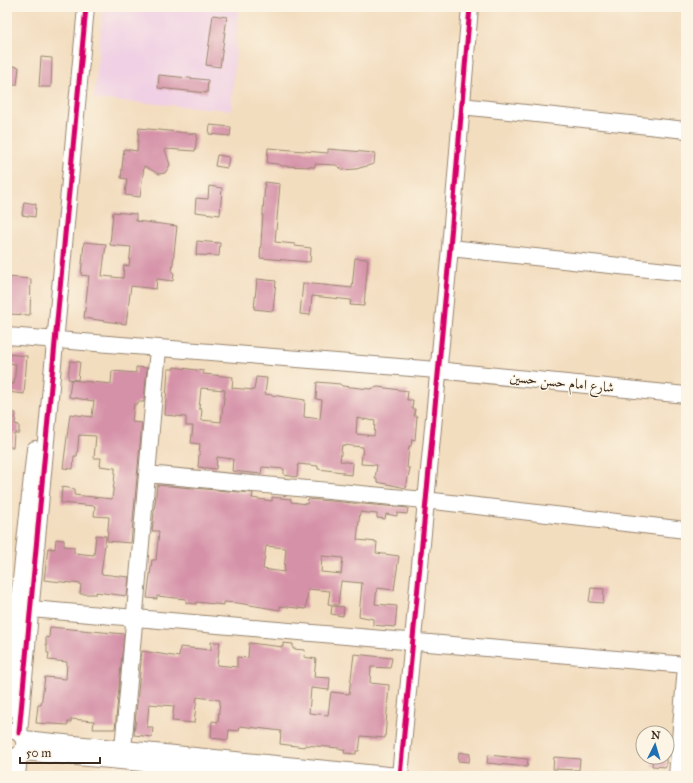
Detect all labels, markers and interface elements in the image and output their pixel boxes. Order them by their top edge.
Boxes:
street label: شارع امام حسن حسين [508,369,615,400]
north arrow [635,725,675,765]
text: N [651,729,662,742]
scale bar [20,739,100,765]
text: 50 m [26,746,51,760]

